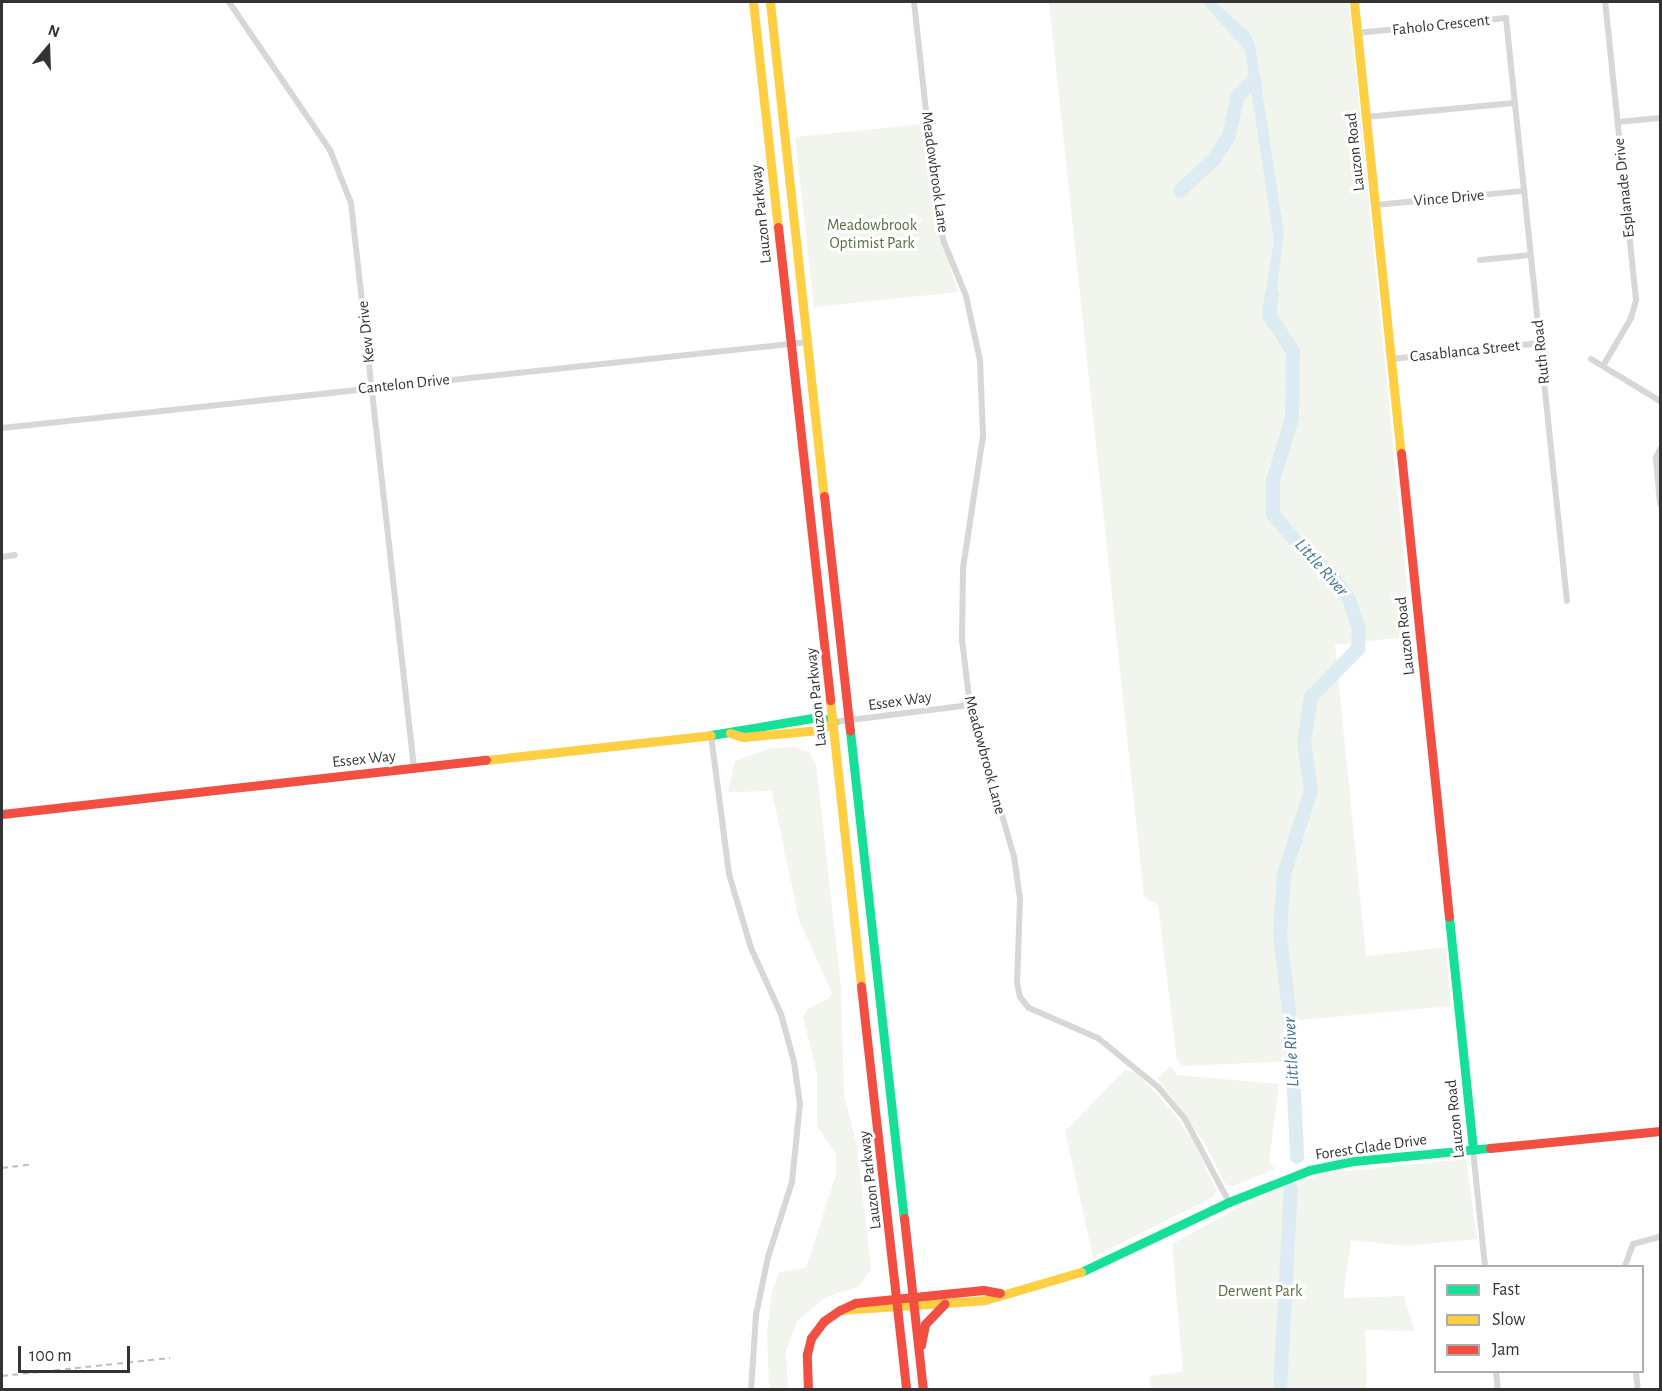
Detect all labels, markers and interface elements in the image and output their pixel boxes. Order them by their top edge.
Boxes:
street label: Faholo Crescent [1391,10,1491,40]
north arrow [18,18,78,78]
text: N [46,22,62,40]
street label: Meadowbrook Lane [917,110,953,234]
street label: Lauzon Road [1341,112,1369,192]
street label: Esplanade Drive [1609,137,1639,239]
street label: Lauzon Parkway [746,164,776,264]
street label: Vince Drive [1413,185,1485,211]
park label: Meadowbrook Optimist Park [827,215,917,253]
street label: Kew Drive [353,300,379,364]
street label: Ruth Road [1528,319,1554,385]
street label: Casablanca Street [1409,336,1521,366]
street label: Cantelon Drive [357,370,451,398]
water label: Little River [1290,535,1352,601]
street label: Lauzon Road [1391,596,1419,676]
street label: Lauzon Parkway [801,647,831,747]
street label: Essex Way [867,687,933,715]
street label: Meadowbrook Lane [960,694,1010,816]
street label: Essex Way [331,746,397,772]
water label: Little River [1279,1016,1305,1088]
street label: Lauzon Road [1441,1079,1469,1159]
street label: Lauzon Parkway [854,1130,886,1230]
street label: Forest Glade Drive [1314,1130,1428,1164]
legend [1434,1265,1644,1373]
park label: Derwent Park [1218,1281,1302,1301]
text: Fast [1492,1281,1520,1299]
text: Slow [1492,1311,1525,1329]
scale bar [21,1334,134,1372]
text: Jam [1492,1341,1520,1359]
text: 100 m [29,1347,72,1365]

